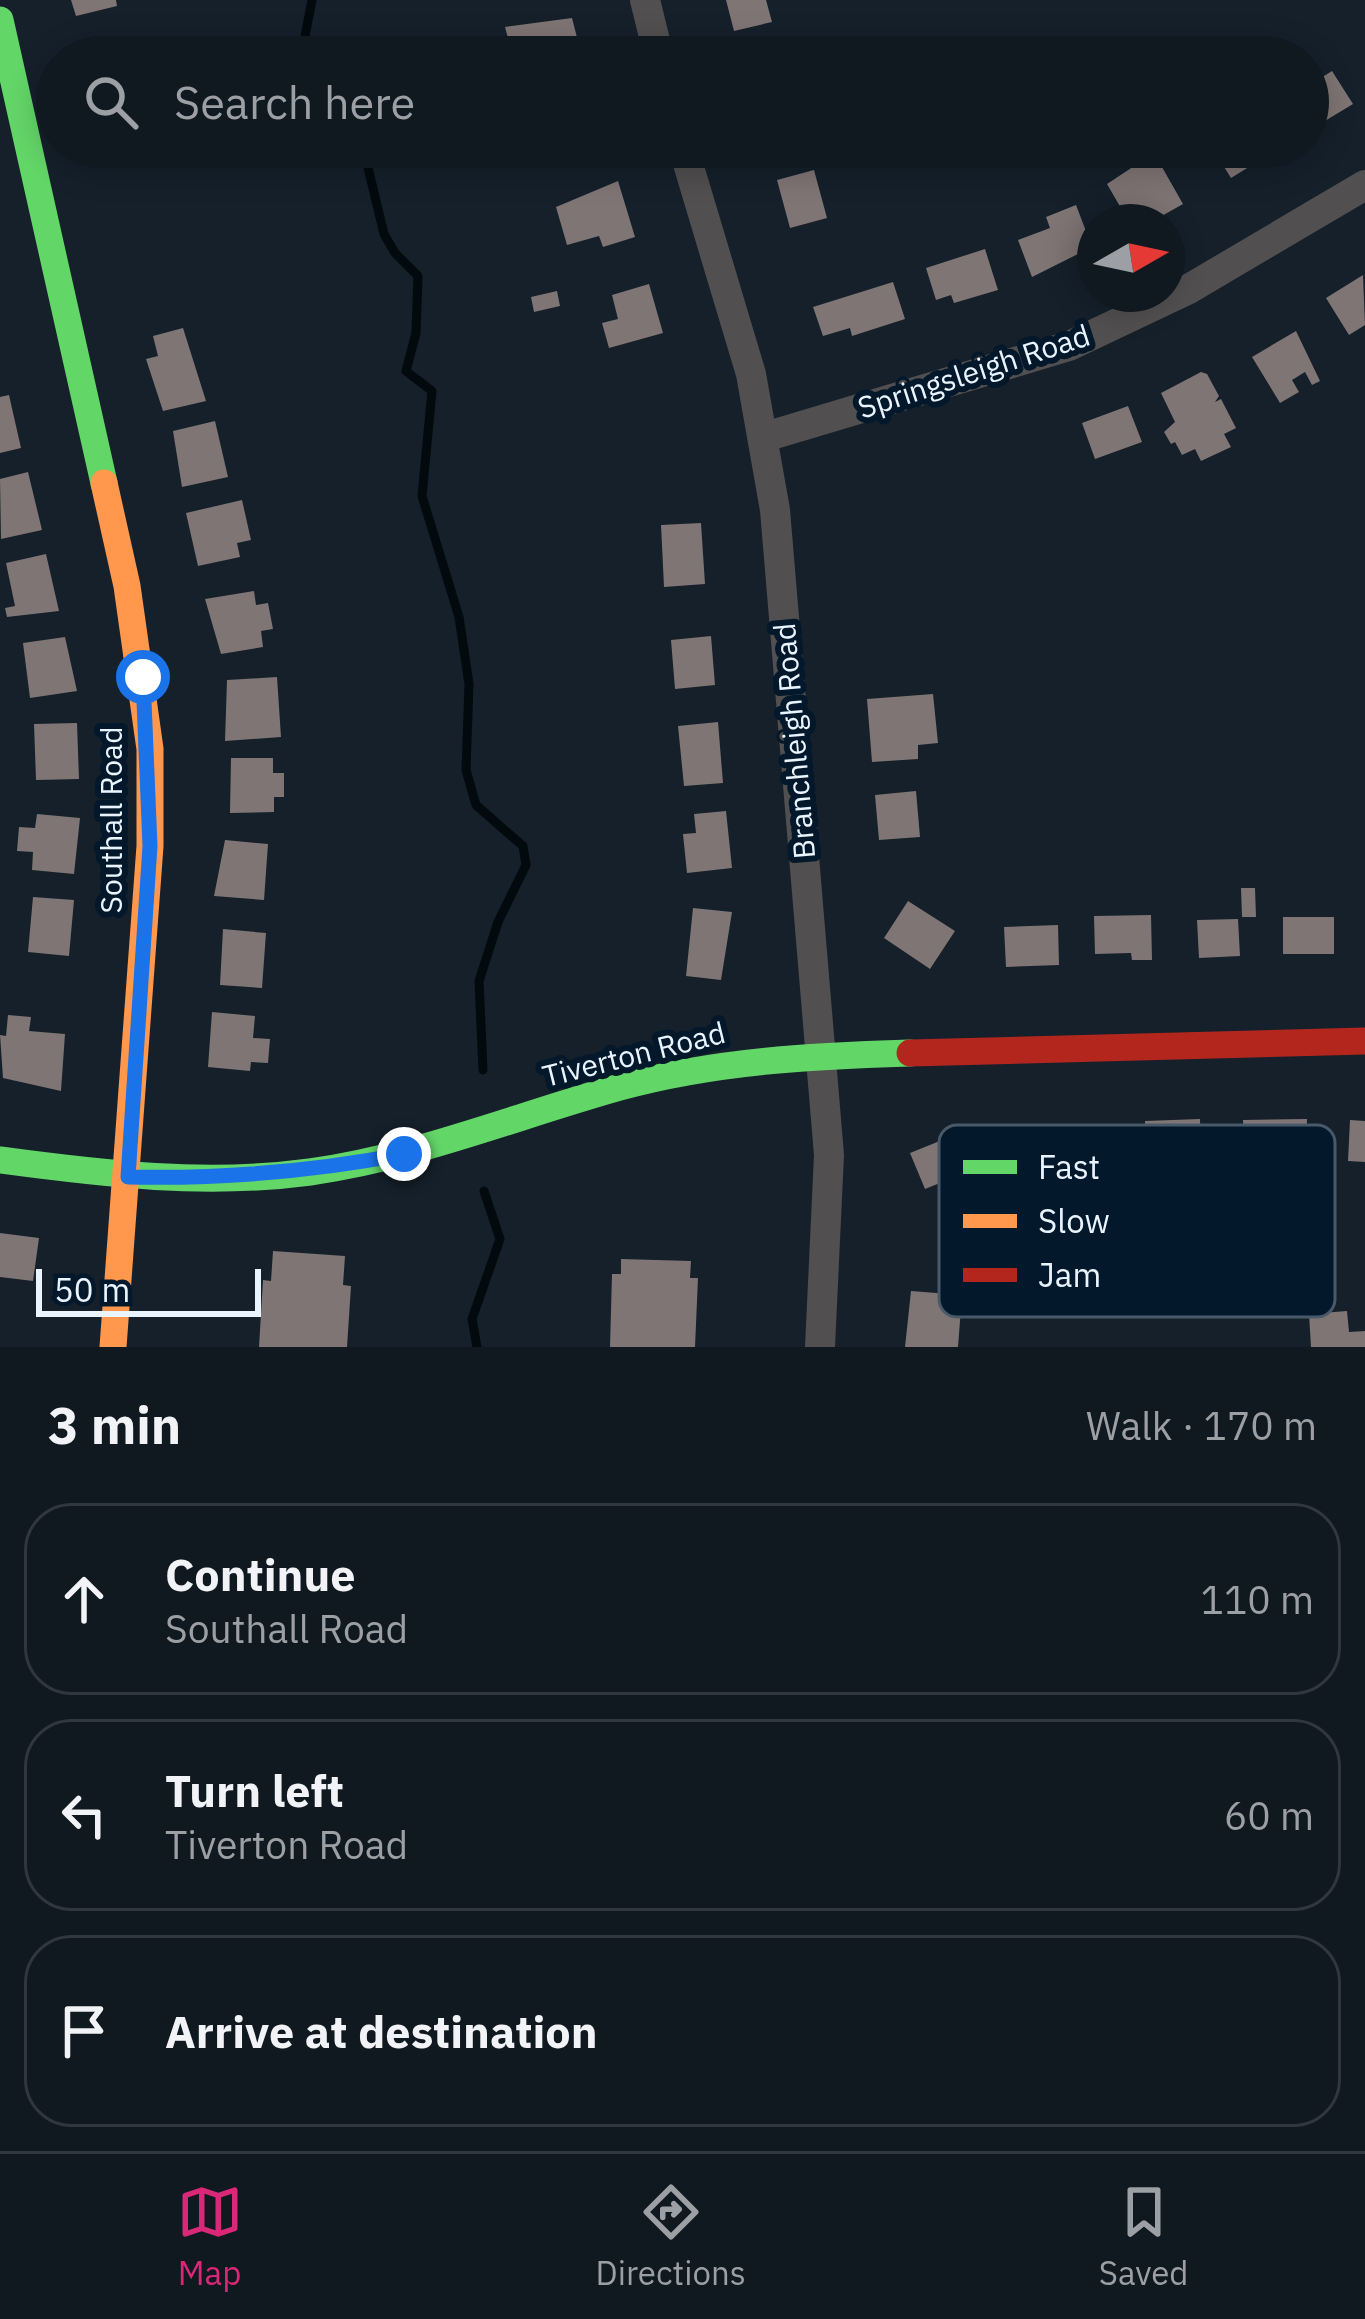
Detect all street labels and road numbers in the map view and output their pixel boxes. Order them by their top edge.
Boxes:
street label: Springsleigh Road [852,315,1095,426]
street label: Branchleigh Road [764,622,823,861]
street label: Southall Road [91,726,130,914]
street label: Tiverton Road [538,1012,729,1095]

